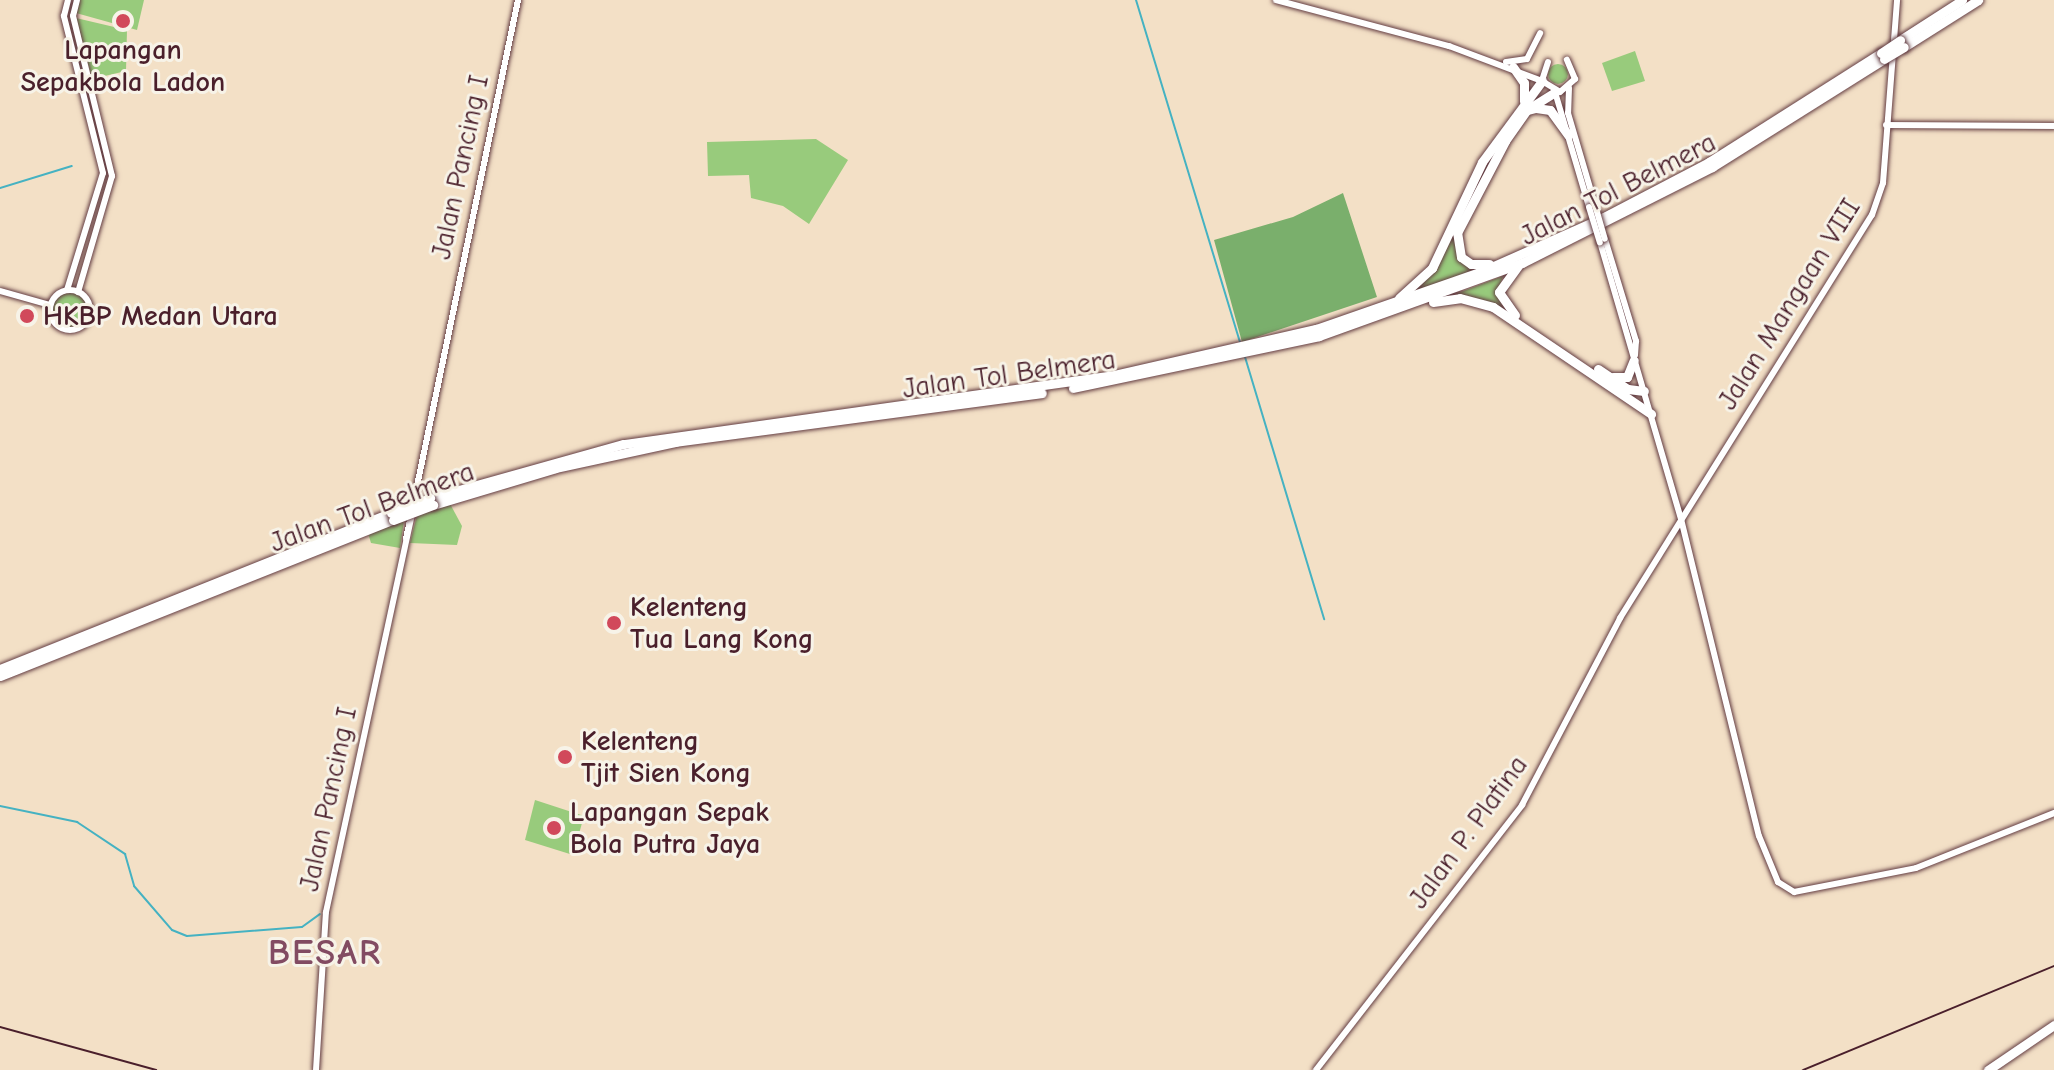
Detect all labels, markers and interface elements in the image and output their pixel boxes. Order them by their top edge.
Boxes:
marker: Lapangan Sepakbola Ladon [114,12,132,30]
place label: Lapangan Sepakbola Ladon [21,33,225,99]
street label: Jalan Pancing I [424,72,496,262]
street label: Jalan Tol Belmera [1515,125,1721,253]
street label: Jalan Mangaan VIII [1710,192,1868,416]
place label: HKBP Medan Utara [43,299,278,333]
marker: HKBP Medan Utara [18,307,36,325]
street label: Jalan Tol Belmera [900,342,1118,406]
street label: Jalan Tol Belmera [265,454,479,560]
place label: Kelenteng Tua Lang Kong [630,590,813,656]
marker: Kelenteng Tua Lang Kong [605,614,623,632]
street label: Jalan Pancing I [292,704,364,894]
place label: Kelenteng Tjit Sien Kong [581,724,751,790]
marker: Kelenteng Tjit Sien Kong [556,748,574,766]
street label: Jalan P. Platina [1401,749,1535,915]
place label: Lapangan Sepak Bola Putra Jaya [570,795,769,861]
marker: Lapangan Sepak Bola Putra Jaya [545,819,563,837]
district label: BESAR [268,931,382,975]

